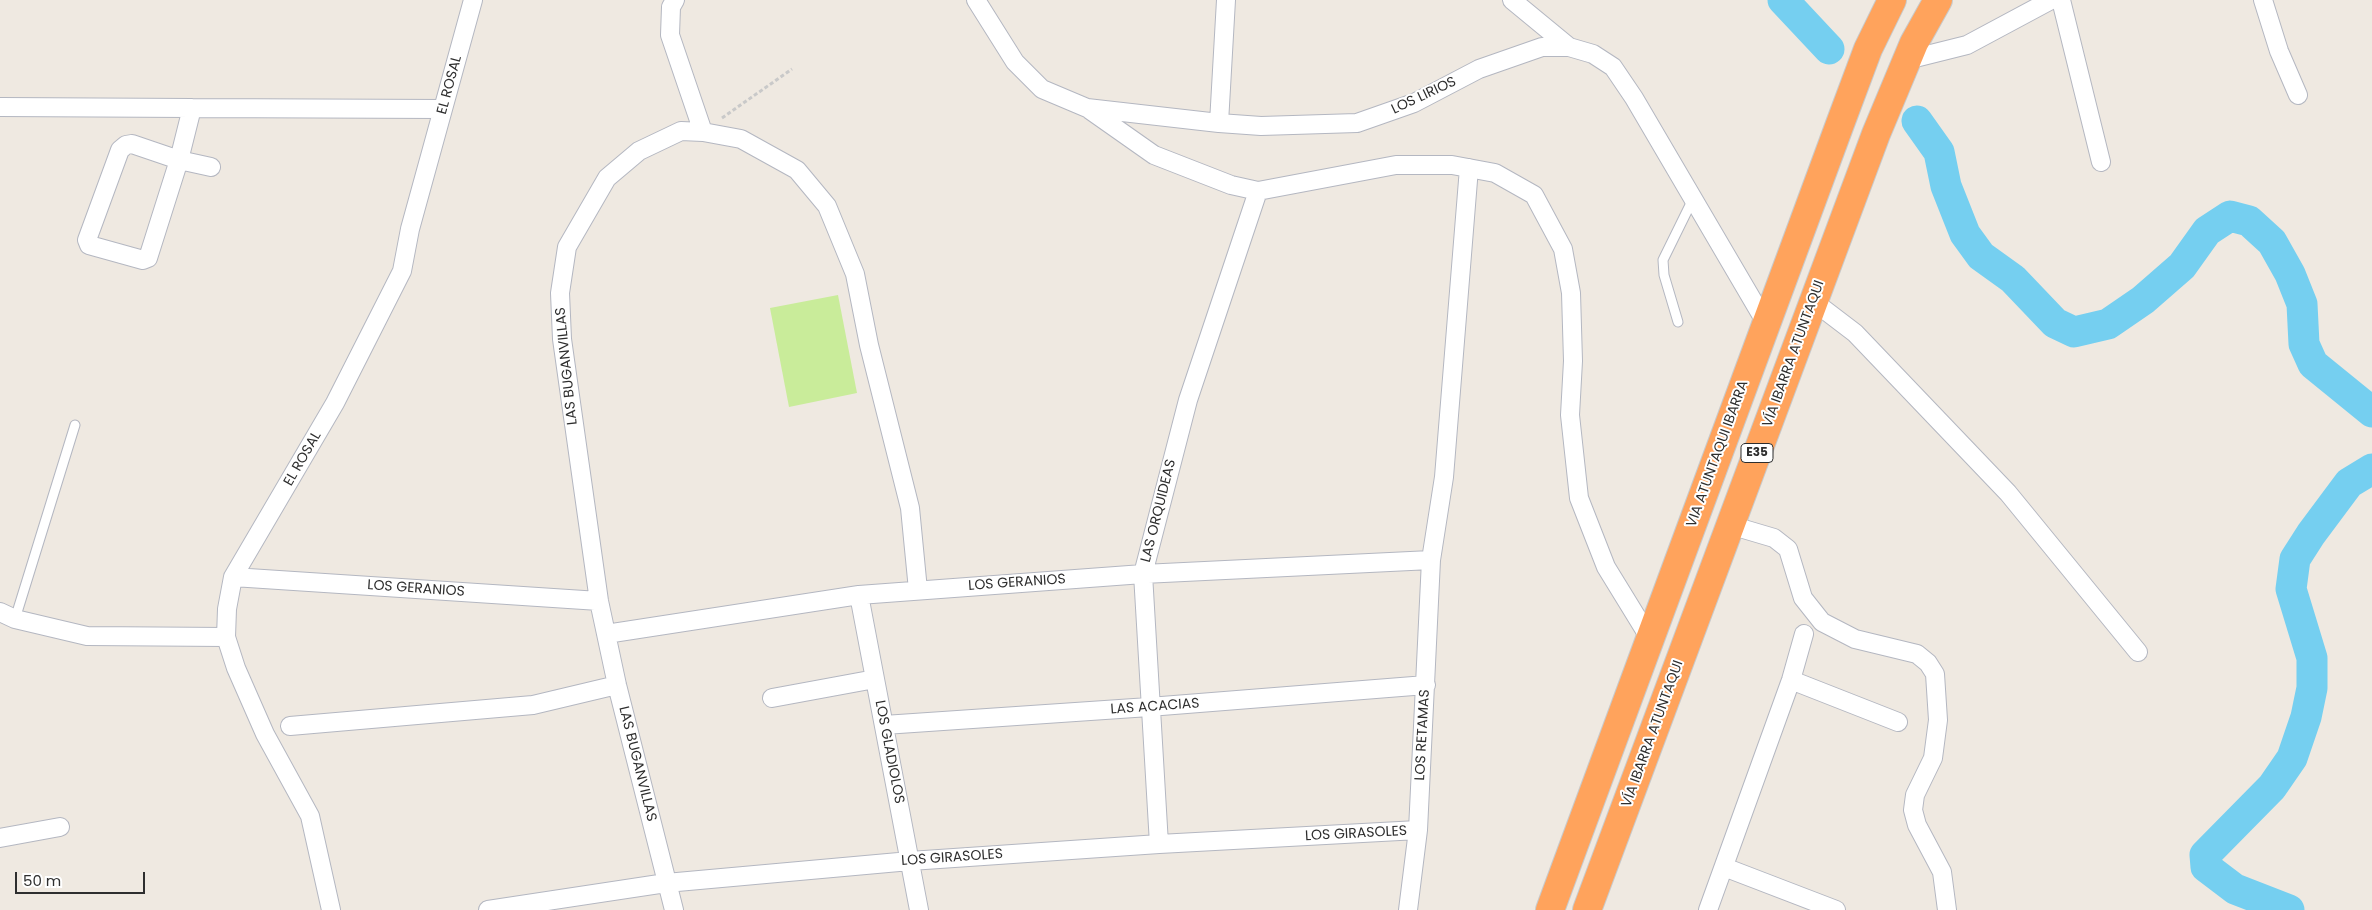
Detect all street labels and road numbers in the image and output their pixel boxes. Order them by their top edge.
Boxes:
street label: EL ROSAL [434,54,466,116]
street label: LOS LIRIOS [1389,74,1459,118]
street label: VÍA IBARRA ATUNTAQUI [1760,278,1828,430]
street label: LAS BUGANVILLAS [552,306,582,426]
street label: VIA ATUNTAQUI IBARRA [1684,378,1752,530]
street label: EL ROSAL [281,429,325,489]
road number: E35 [1741,443,1773,462]
street label: LAS ORQUIDEAS [1138,458,1180,564]
street label: LOS GERANIOS [968,571,1066,595]
street label: LOS GERANIOS [367,577,465,601]
street label: VÍA IBARRA ATUNTAQUI [1619,658,1687,810]
street label: LOS RETAMAS [1412,689,1434,781]
street label: LAS ACACIAS [1110,696,1200,718]
street label: LOS GLADIOLOS [871,699,907,805]
street label: LAS BUGANVILLAS [615,705,659,823]
street label: LOS GIRASOLES [1305,823,1407,845]
street label: LOS GIRASOLES [901,846,1003,870]

